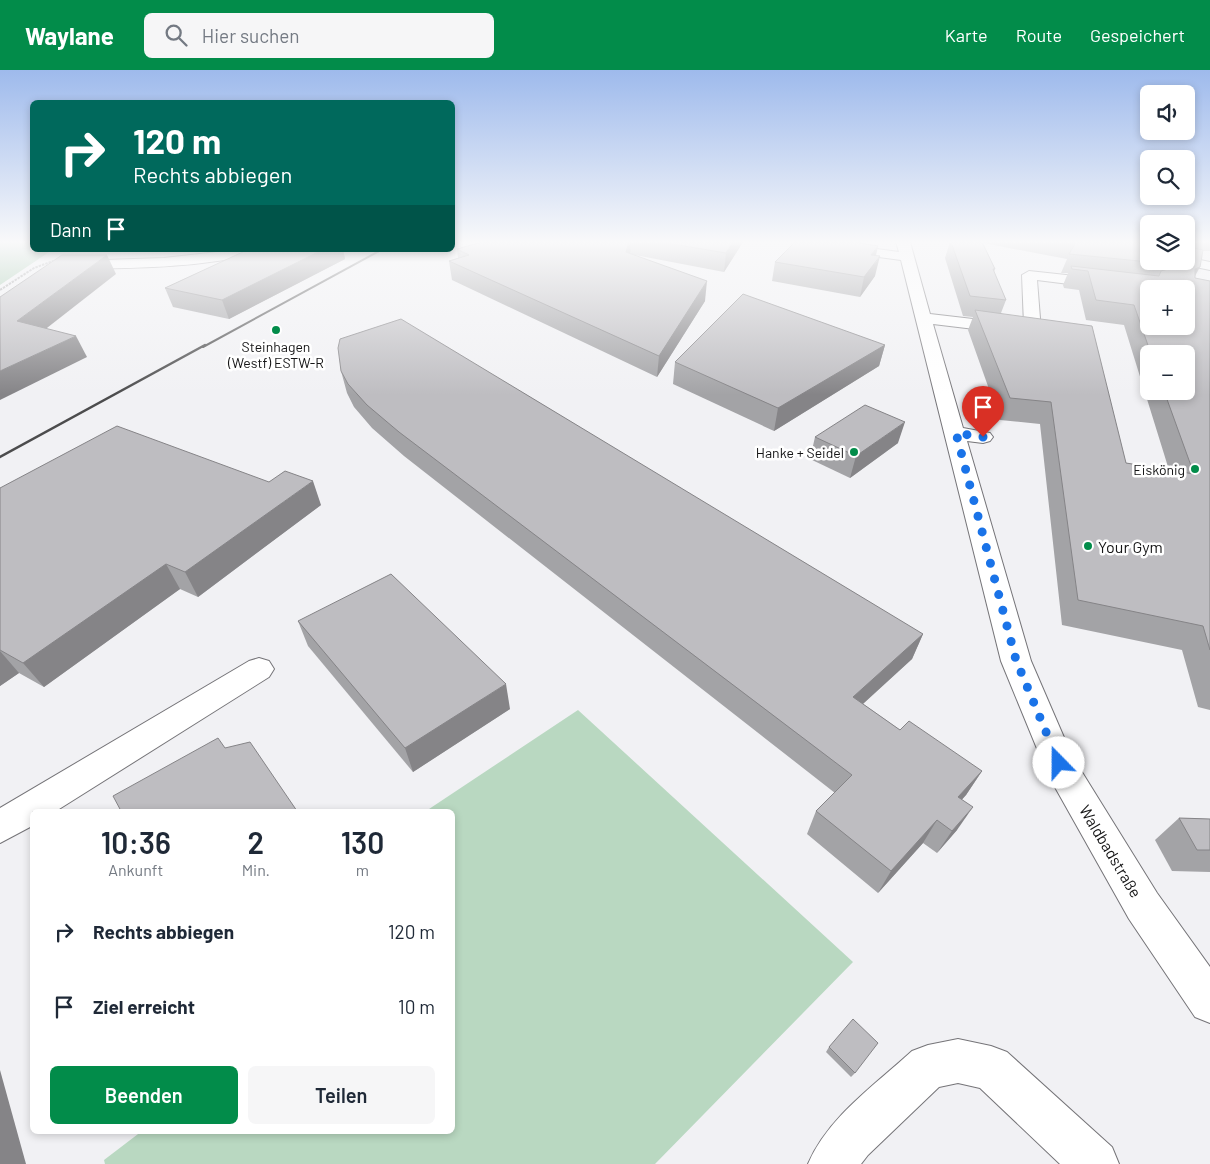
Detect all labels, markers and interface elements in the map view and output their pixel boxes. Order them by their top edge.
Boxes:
search box [144,13,494,58]
text: Waylane [25,21,114,50]
icon: search [162,21,190,49]
text: Hier suchen [202,24,300,47]
text: Karte [945,24,988,46]
text: Route [1016,24,1062,46]
text: Gespeichert [1090,24,1185,46]
map controls [1140,85,1195,400]
button: sound [1140,85,1195,140]
text: 120 m [133,119,221,161]
icon: right [50,120,115,185]
button: search [1140,150,1195,205]
text: Rechts abbiegen [133,161,292,187]
icon: arrive [102,215,130,243]
button: layers [1140,215,1195,270]
text: Dann [50,218,92,241]
button: + [1140,280,1195,335]
marker: Steinhagen (Westf) ESTW-R [270,324,282,336]
place label: Steinhagen (Westf) ESTW-R [227,338,324,371]
button: − [1140,345,1195,400]
pin [962,386,1004,437]
icon: arrive [969,393,997,421]
place label: Hanke + Seidel [756,444,844,461]
marker: Hanke + Seidel [848,446,860,458]
place label: Eiskönig [1133,461,1185,478]
marker: Eiskönig [1189,463,1201,475]
place label: Your Gym [1098,537,1163,556]
marker: Your Gym [1082,540,1094,552]
position arrow [1032,736,1084,788]
street label: Waldbadstraße [1076,801,1146,901]
text: 10:36 [101,824,171,860]
text: 2 [247,824,264,860]
text: 130 [341,824,384,860]
text: Ankunft [108,860,163,879]
text: Min. [242,860,270,879]
text: m [356,860,369,879]
icon: right [50,918,78,946]
text: Rechts abbiegen [93,920,234,943]
text: 120 m [388,920,435,943]
icon: arrive [50,993,78,1021]
text: Ziel erreicht [93,995,195,1018]
text: 10 m [398,995,435,1018]
button: Beenden [50,1066,238,1124]
button: Teilen [248,1066,435,1124]

